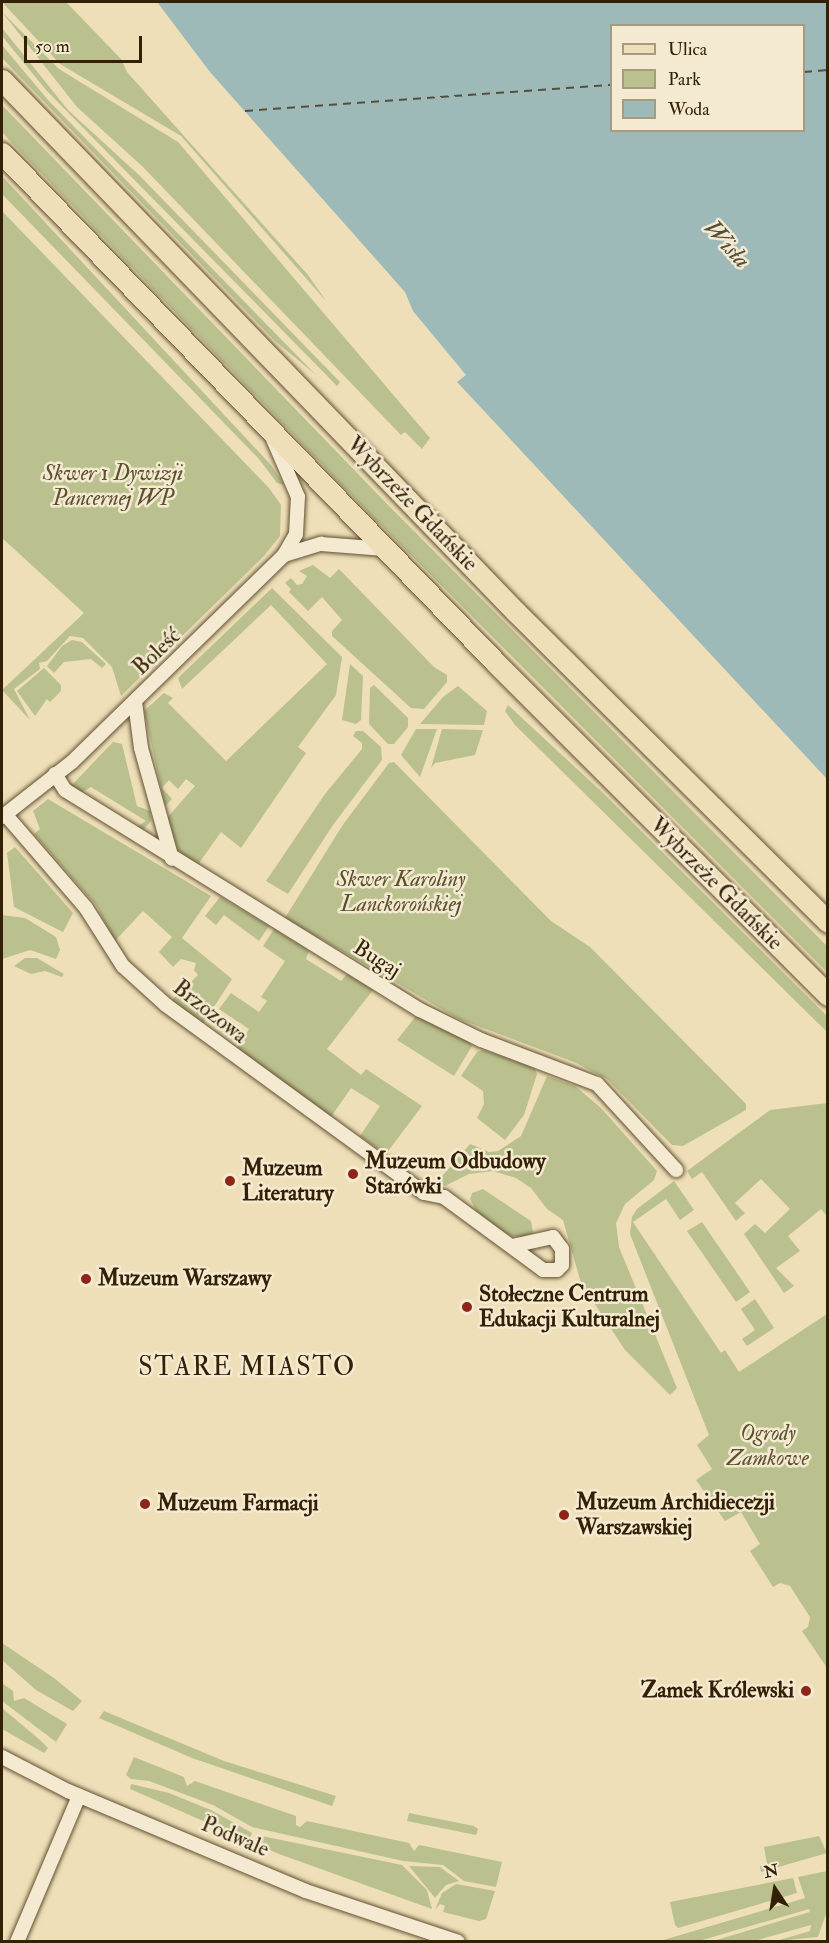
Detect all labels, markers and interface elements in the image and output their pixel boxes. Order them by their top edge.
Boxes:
scale bar [27,24,146,62]
legend [610,24,805,132]
text: 50 m [35,35,70,58]
text: Ulica [668,38,707,61]
text: Park [668,68,701,91]
text: Woda [668,98,710,121]
water label: Wisła [698,214,756,274]
street label: Wybrzeże Gdańskie [341,431,483,577]
park label: Skwer 1 Dywizji Pancernej WP [43,460,183,512]
street label: Boleść [128,623,186,681]
street label: Wybrzeże Gdańskie [644,812,788,956]
park label: Skwer Karoliny Lanckorońskiej [336,866,466,918]
street label: Bugaj [348,934,406,984]
street label: Brzozowa [167,975,253,1049]
place label: Muzeum Odbudowy Starówki [365,1148,546,1200]
place label: Muzeum Literatury [242,1155,334,1206]
marker: Muzeum Odbudowy Starówki [346,1167,360,1181]
marker: Muzeum Literatury [223,1174,237,1188]
place label: Muzeum Warszawy [98,1266,271,1292]
marker: Muzeum Warszawy [79,1272,93,1286]
place label: Stołeczne Centrum Edukacji Kulturalnej [479,1281,660,1332]
marker: Stołeczne Centrum Edukacji Kulturalnej [460,1300,474,1314]
district label: STARE MIASTO [138,1352,356,1384]
park label: Ogrody Zamkowe [727,1420,809,1472]
place label: Muzeum Archidiecezji Warszawskiej [576,1489,775,1540]
place label: Muzeum Farmacji [157,1491,319,1517]
marker: Muzeum Farmacji [138,1497,152,1511]
marker: Muzeum Archidiecezji Warszawskiej [557,1508,571,1522]
place label: Zamek Królewski [641,1678,794,1704]
marker: Zamek Królewski [799,1684,813,1698]
street label: Podwale [197,1811,273,1863]
north arrow [745,1859,805,1919]
text: N [762,1860,780,1883]

